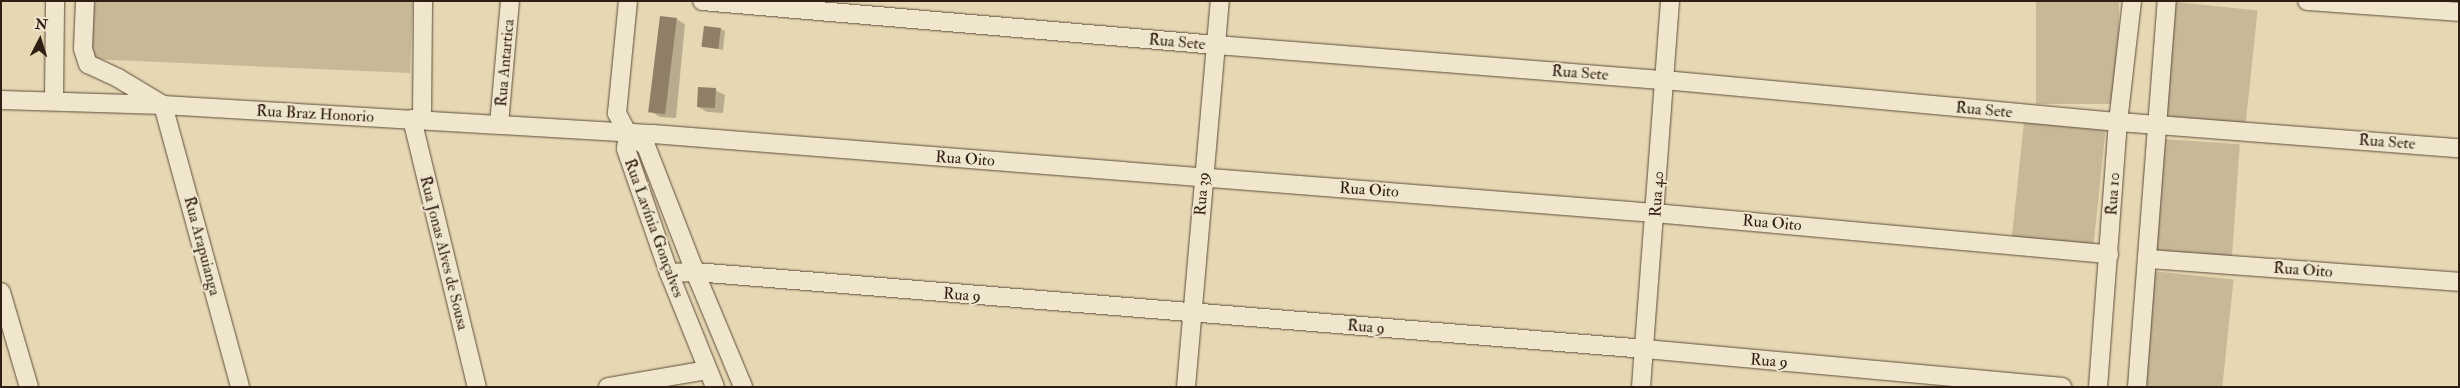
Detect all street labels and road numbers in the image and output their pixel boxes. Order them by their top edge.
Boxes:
street label: Rua Antartica [492,18,518,108]
street label: Rua Sete [1148,30,1206,54]
street label: Rua Sete [1551,61,1609,85]
street label: Rua Sete [1955,98,2013,122]
street label: Rua Braz Honorio [256,101,374,127]
street label: Rua Sete [2358,130,2416,154]
street label: Rua Oito [935,147,995,171]
street label: Rua Lavínia Gonçalves [620,156,688,300]
street label: Rua 40 [1646,170,1668,218]
street label: Rua 39 [1191,171,1213,217]
street label: Rua 10 [2102,172,2124,216]
street label: Rua Jonas Alves de Sousa [416,174,472,332]
street label: Rua Oito [1339,178,1399,202]
street label: Rua Arapuianga [180,194,224,298]
street label: Rua Oito [1742,211,1802,235]
street label: Rua Oito [2273,258,2333,282]
street label: Rua 9 [942,284,982,306]
street label: Rua 9 [1346,316,1386,338]
street label: Rua 9 [1749,350,1789,372]

